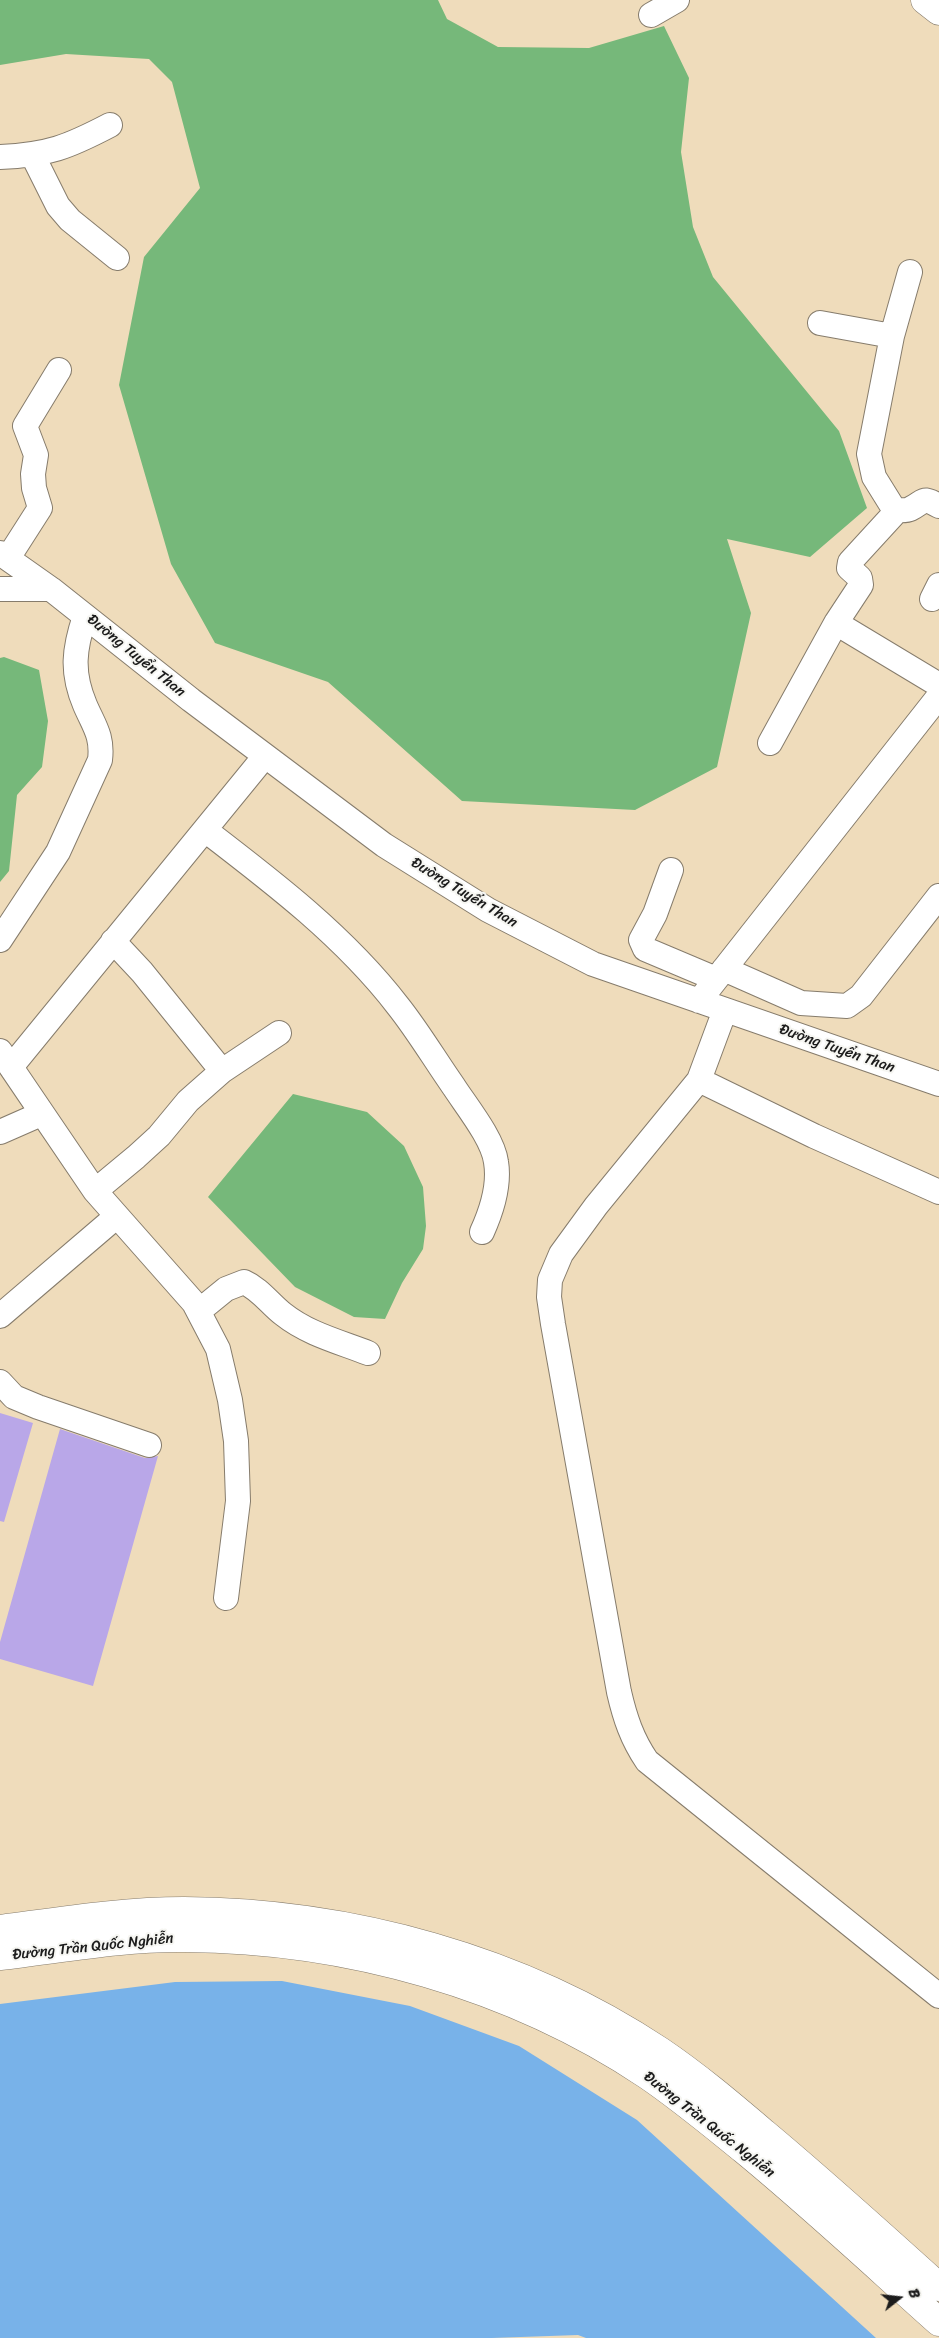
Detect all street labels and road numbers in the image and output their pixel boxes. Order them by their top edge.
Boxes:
street label: Đường Tuyển Than [83,611,189,701]
street label: Đường Tuyển Than [407,854,521,932]
street label: Đường Tuyển Than [777,1021,897,1077]
street label: Đường Trần Quốc Nghiễn [12,1930,174,1964]
street label: Đường Trần Quốc Nghiễn [640,2068,778,2182]

